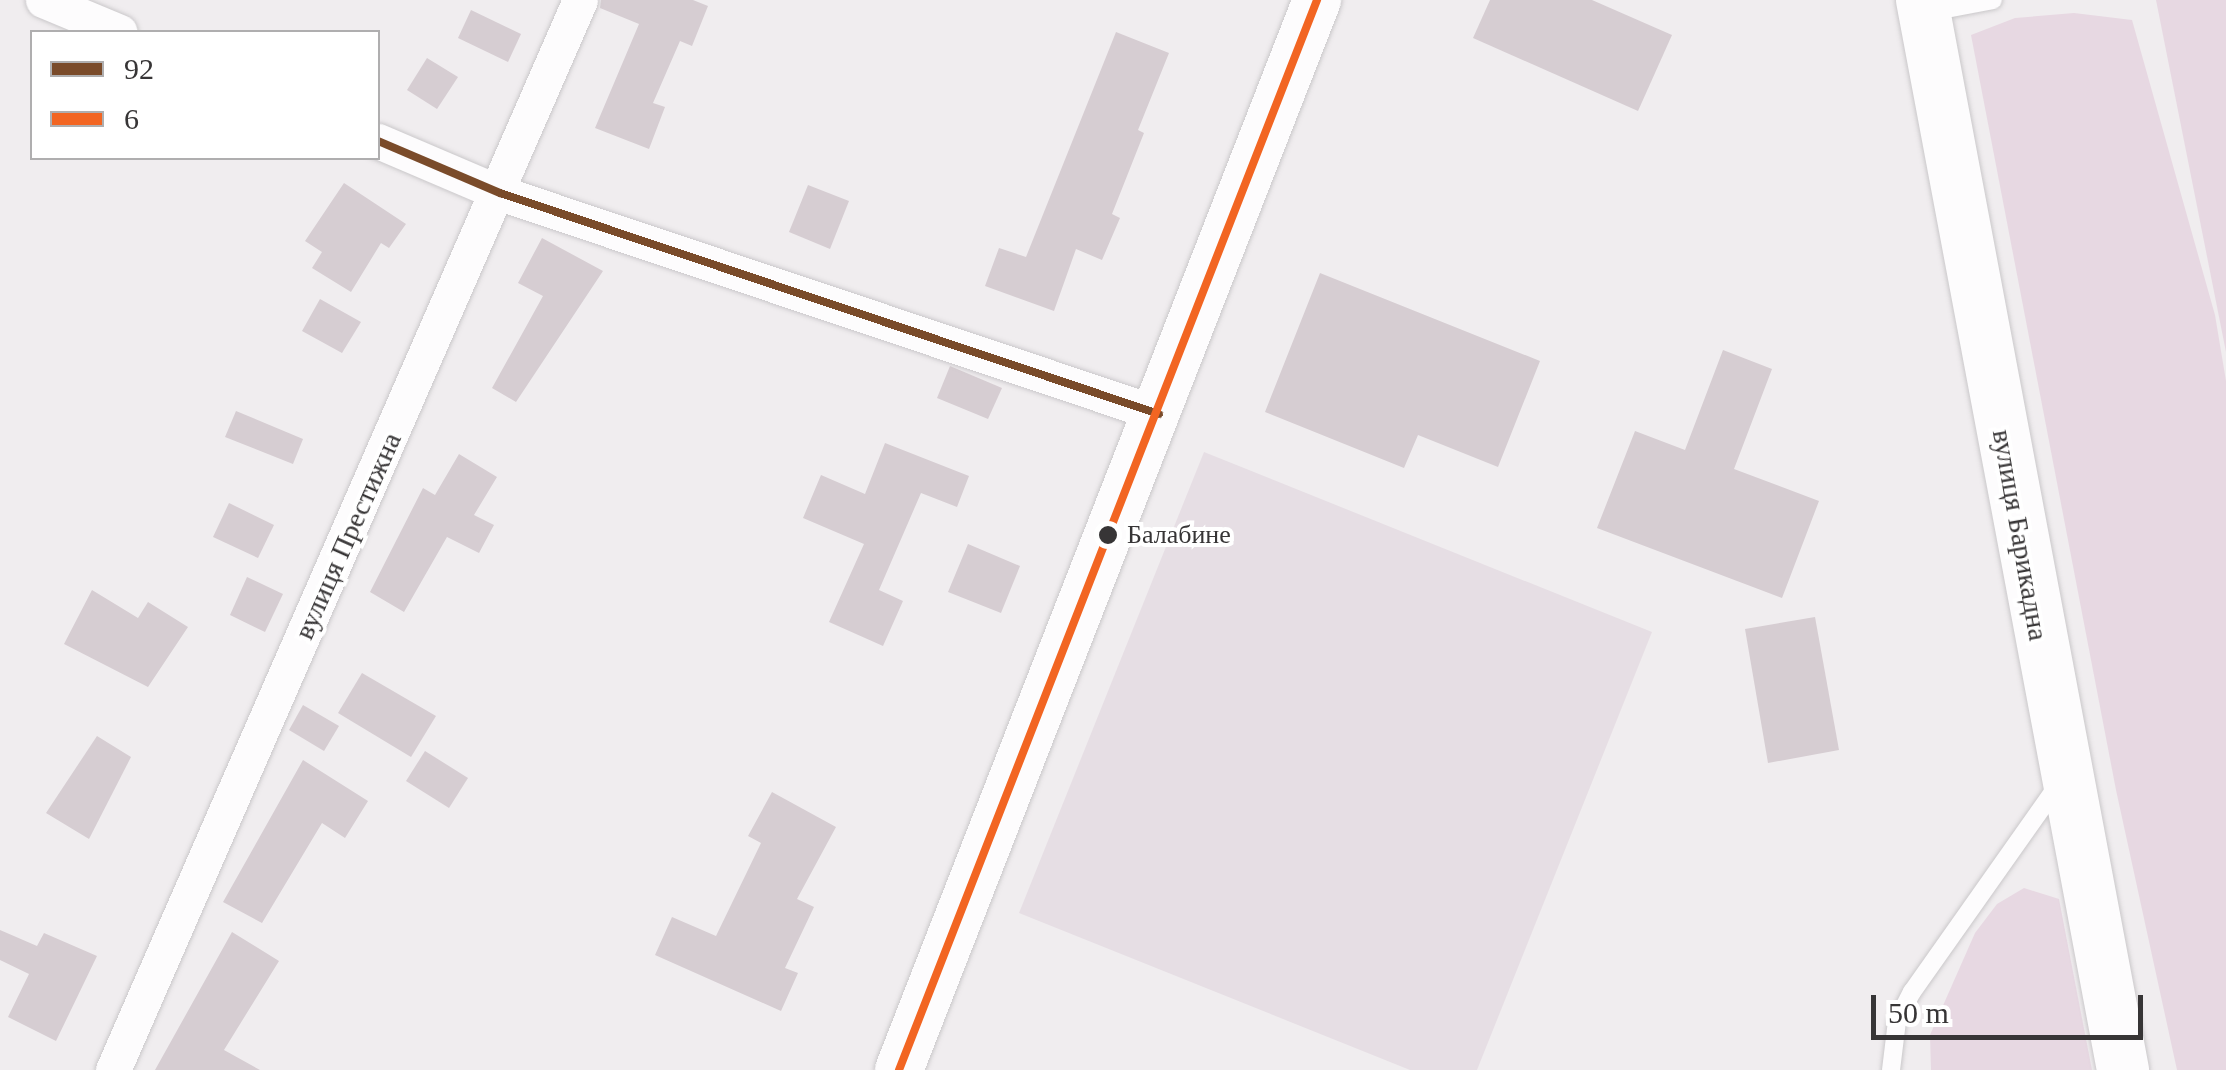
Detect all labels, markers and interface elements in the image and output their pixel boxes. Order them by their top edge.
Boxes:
legend [30,30,380,160]
text: 92 [124,52,154,85]
text: 6 [124,102,139,135]
street label: вулиця Престижна [287,427,409,645]
street label: вулиця Барикадна [1985,427,2055,643]
place label: Балабине [1127,519,1231,551]
marker: Балабине [1098,525,1118,545]
scale bar [1876,975,2148,1037]
text: 50 m [1888,996,1949,1029]

